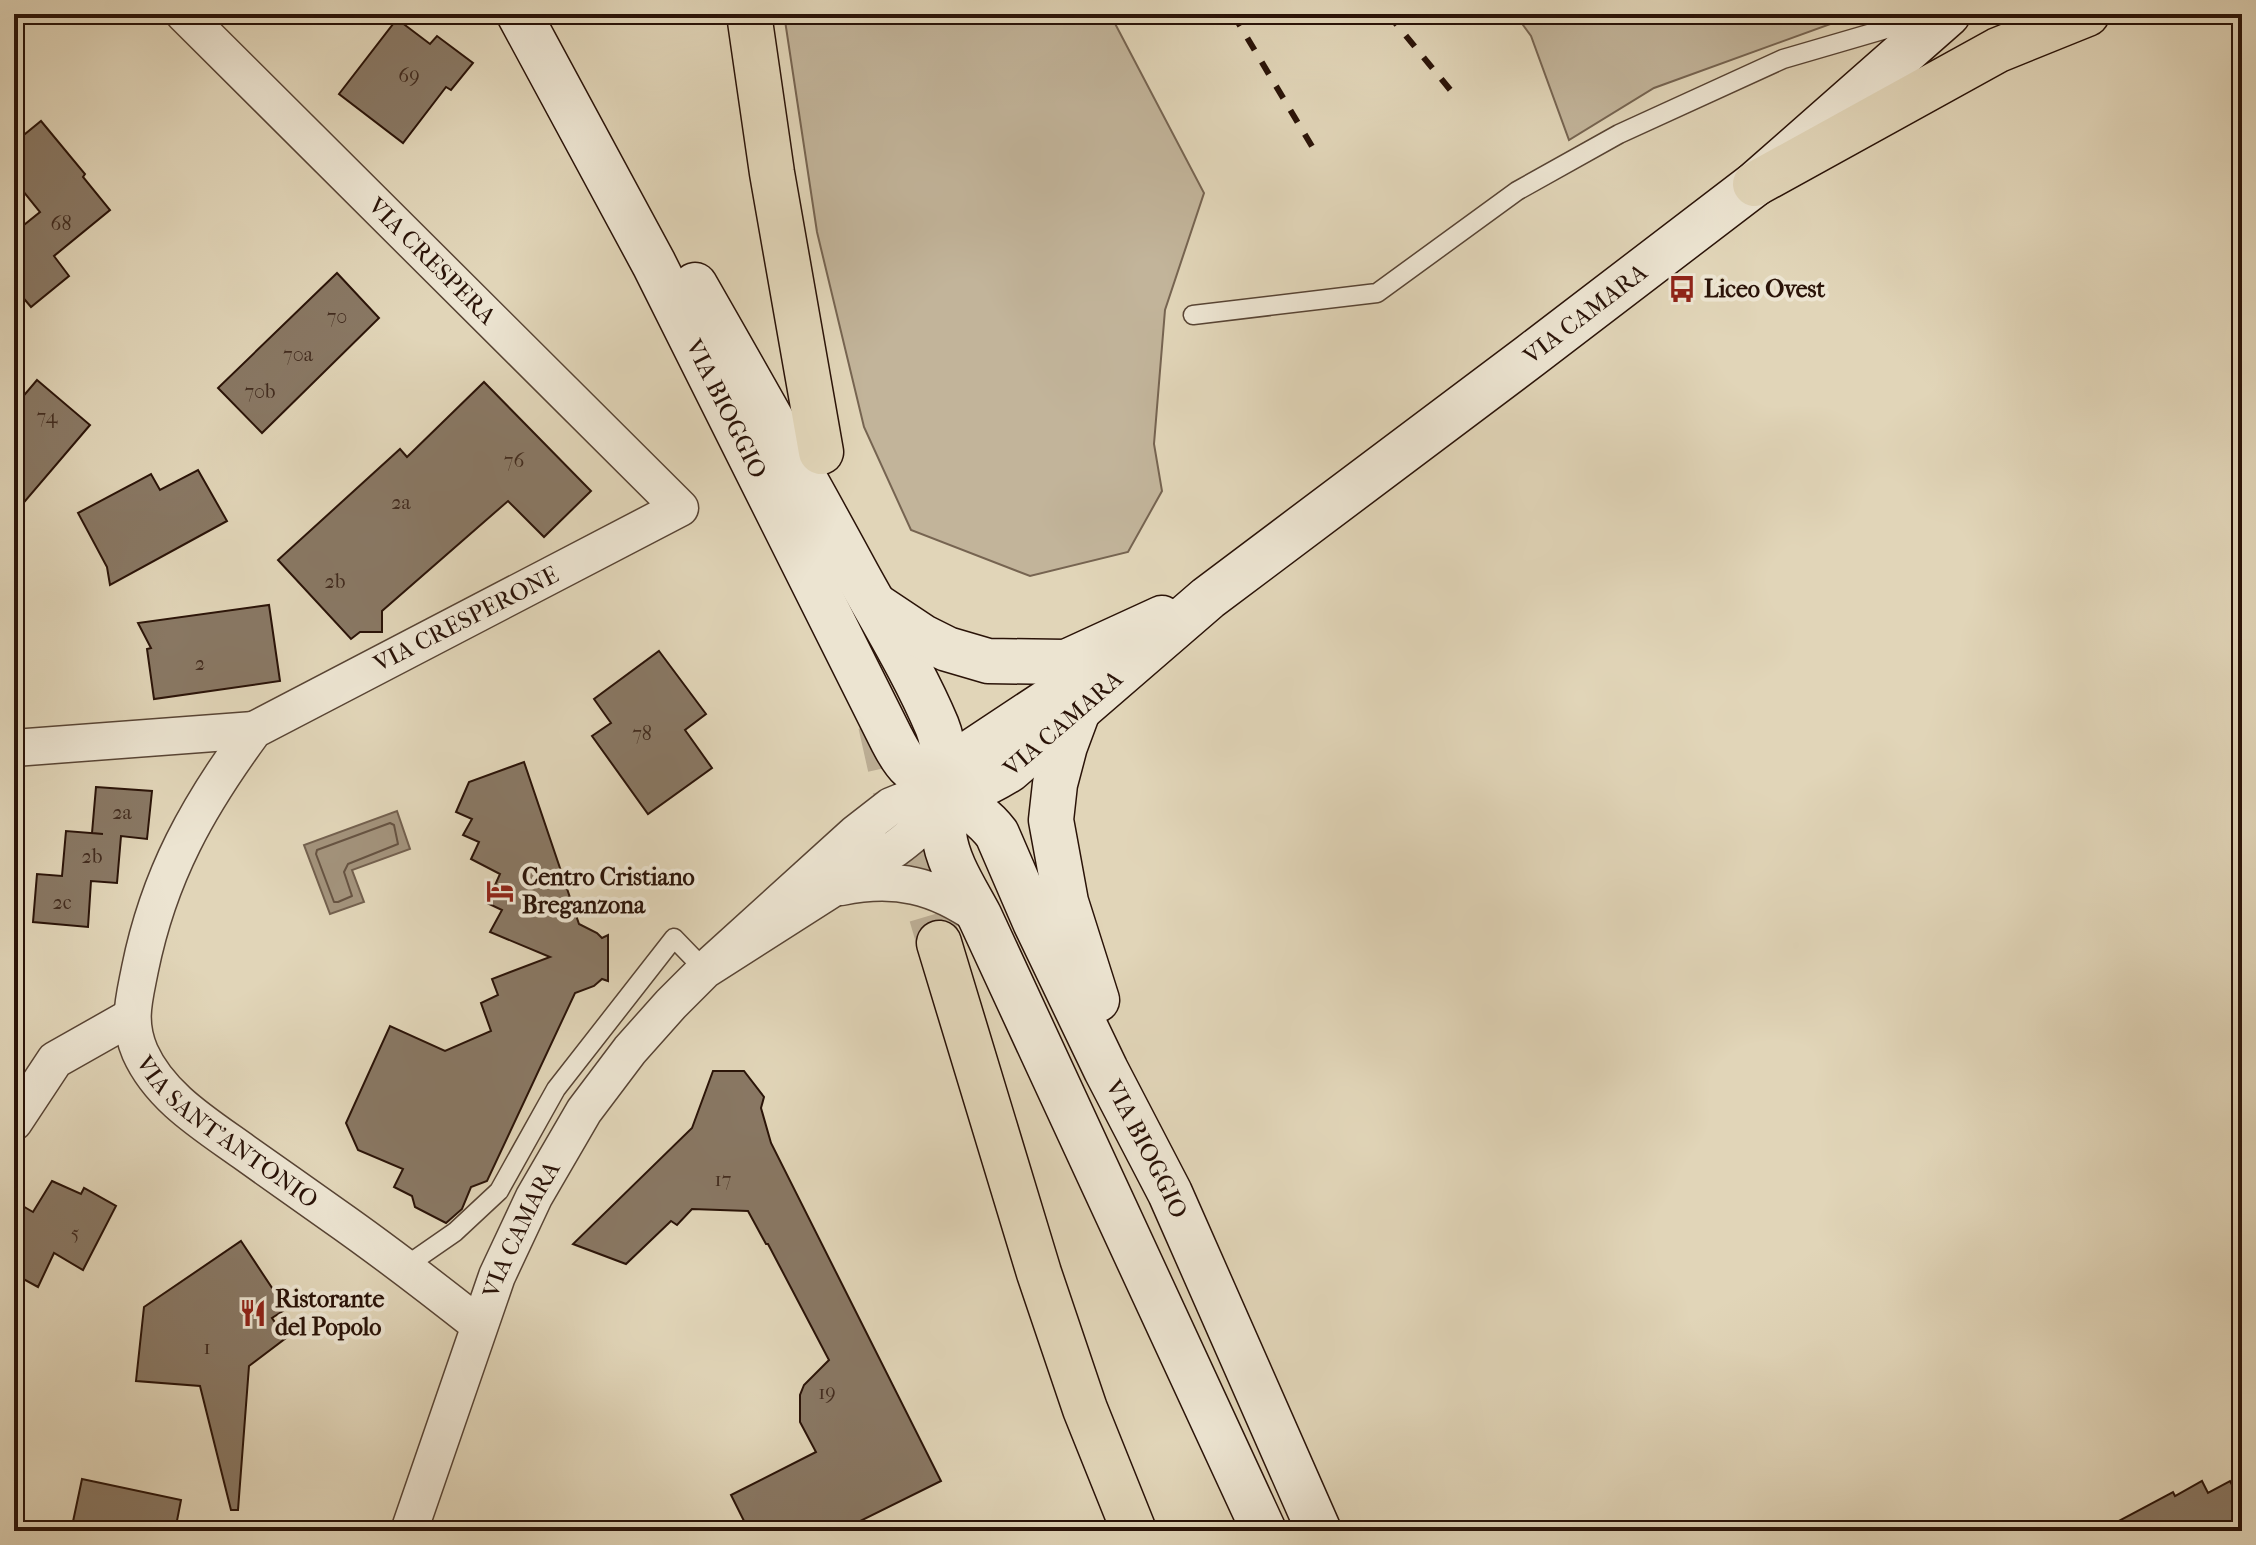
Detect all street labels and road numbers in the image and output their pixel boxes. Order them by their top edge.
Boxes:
street label: VIA CRESPERA [362,191,502,331]
street label: VIA CAMARA [1517,258,1653,371]
street label: VIA BIOGGIO [680,334,773,483]
street label: VIA CRESPERONE [368,560,563,678]
street label: VIA CAMARA [997,664,1128,783]
street label: VIA SANT'ANTONIO [130,1050,323,1214]
street label: VIA BIOGGIO [1099,1074,1193,1222]
street label: VIA CAMARA [476,1156,566,1302]

